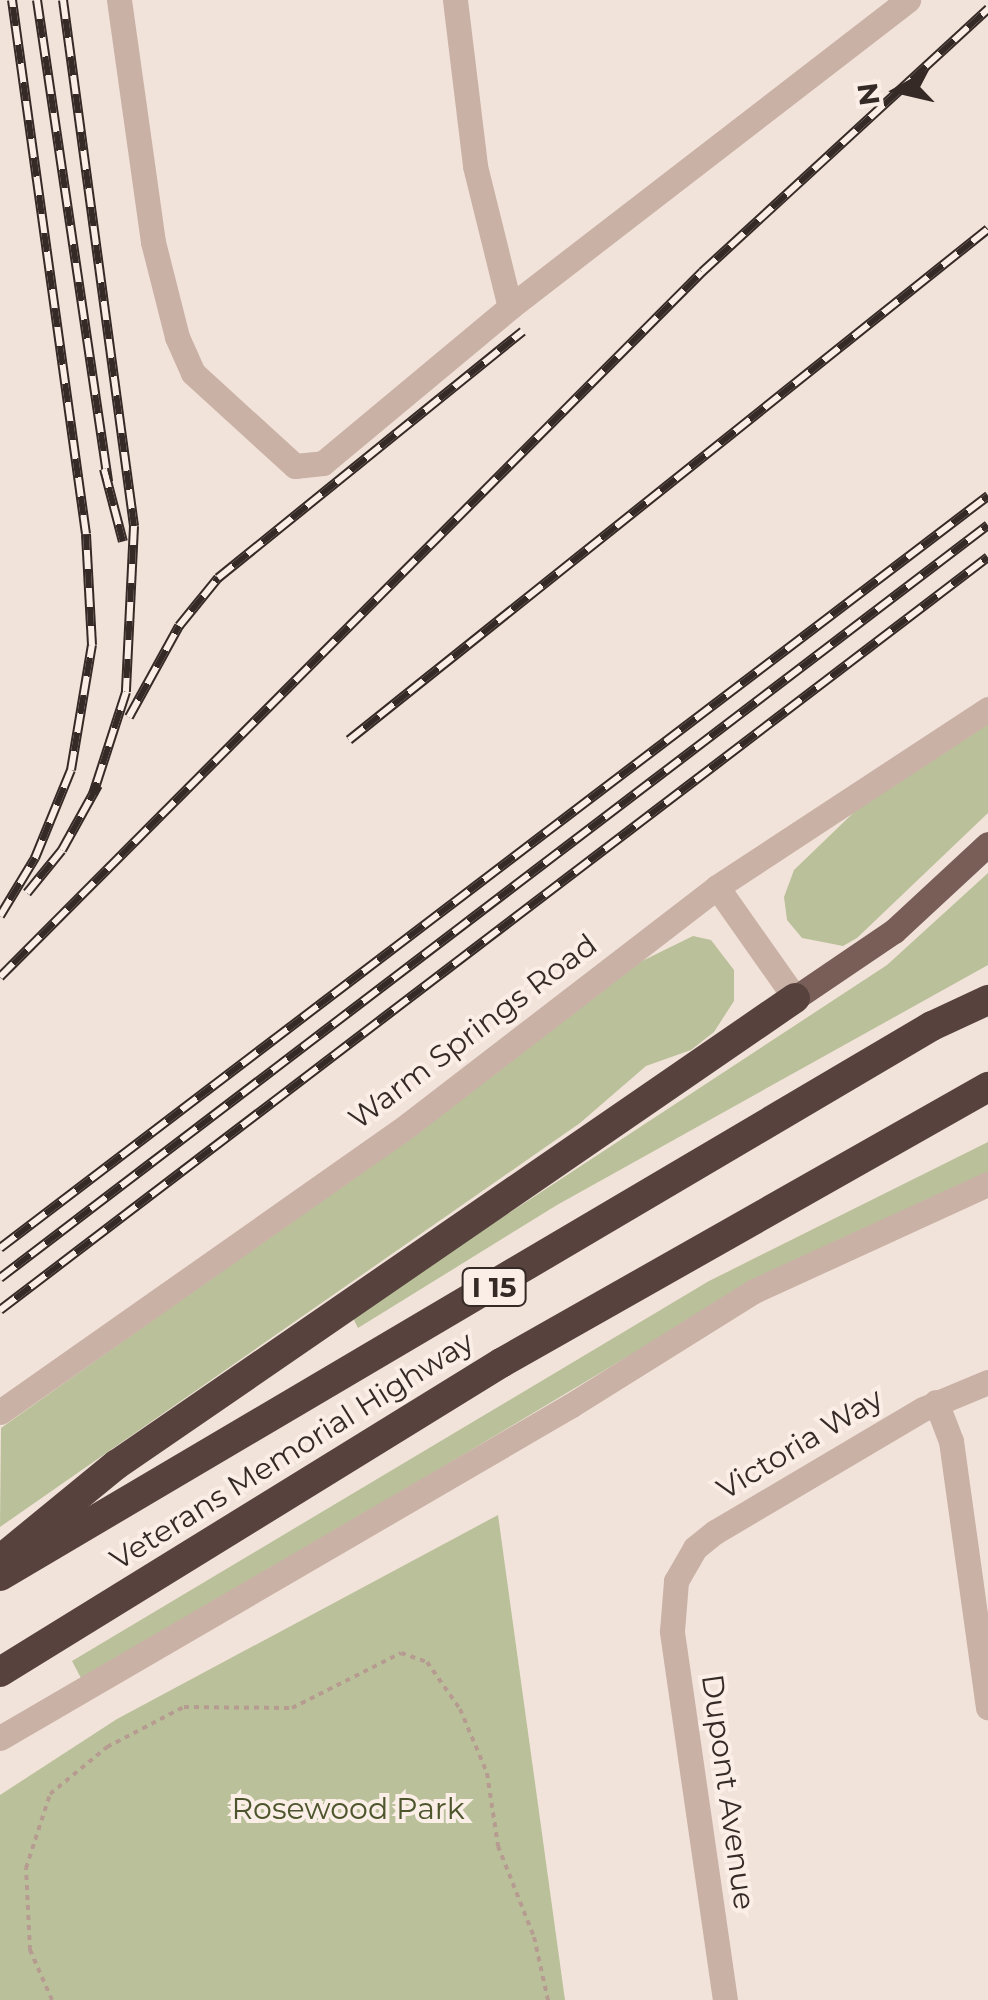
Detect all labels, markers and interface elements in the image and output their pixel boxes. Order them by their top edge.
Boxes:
north arrow [848,40,948,140]
text: N [850,81,887,108]
street label: Warm Springs Road [342,927,604,1137]
road number: I 15 [462,1264,526,1310]
street label: Veterans Memorial Highway [104,1324,480,1578]
street label: Victoria Way [711,1381,889,1507]
street label: Dupont Avenue [694,1672,762,1912]
park label: Rosewood Park [231,1791,465,1827]

